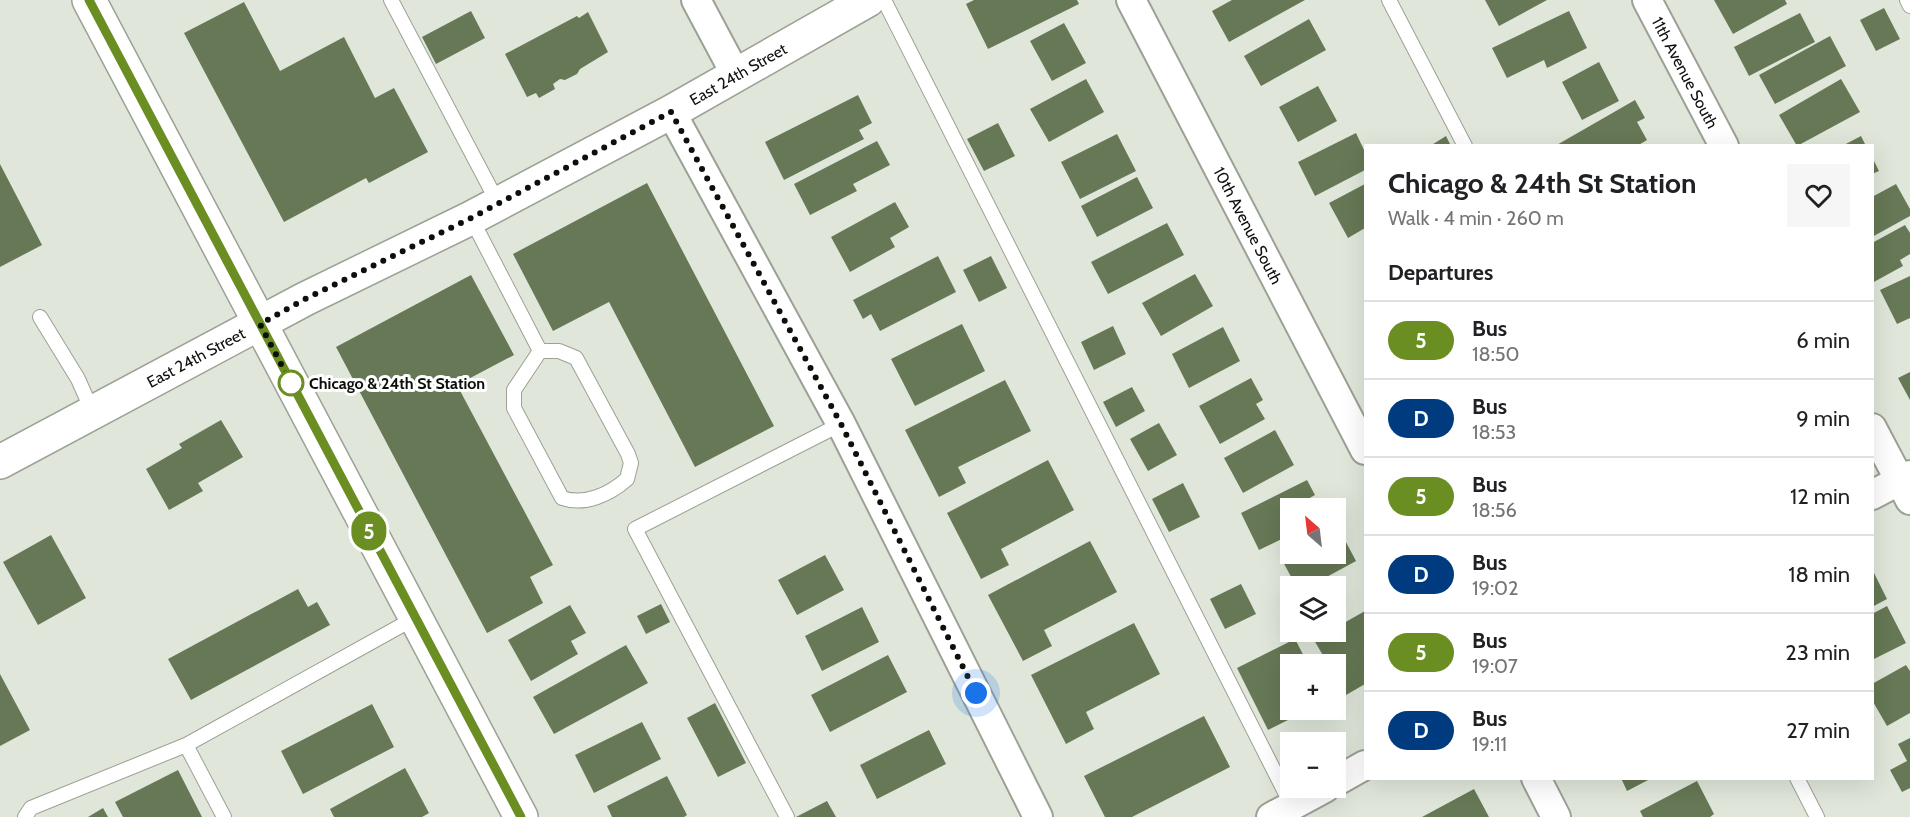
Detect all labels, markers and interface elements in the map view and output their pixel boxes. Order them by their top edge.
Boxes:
street label: 11th Avenue South [1648,14,1722,131]
street label: East 24th Street [686,38,791,109]
street label: 10th Avenue South [1210,164,1286,287]
button: heart [1787,164,1850,227]
text: Chicago & 24th St Station [1388,166,1696,200]
text: Walk · 4 min · 260 m [1388,206,1564,230]
text: Departures [1388,259,1493,286]
text: Bus [1472,315,1507,342]
street label: East 24th Street [143,323,249,391]
text: 6 min [1796,327,1850,354]
text: 5 [1415,328,1427,353]
text: 18:50 [1472,342,1520,366]
marker: Chicago & 24th St Station [278,370,304,396]
place label: Chicago & 24th St Station [309,374,485,393]
text: Bus [1472,393,1507,420]
text: 9 min [1796,405,1850,432]
text: D [1413,406,1429,431]
text: 18:53 [1472,420,1516,444]
text: Bus [1472,471,1507,498]
text: 12 min [1790,483,1850,510]
text: 5 [1415,484,1427,509]
north arrow [1280,498,1346,564]
map controls [1280,498,1346,798]
text: 18:56 [1472,498,1517,522]
line badge: 5 [350,512,388,550]
text: 5 [363,519,375,544]
text: Bus [1472,549,1507,576]
text: 18 min [1788,561,1850,588]
text: D [1413,562,1429,587]
button: layers [1280,576,1346,642]
text: 19:02 [1472,576,1518,600]
text: Bus [1472,627,1507,654]
text: 23 min [1785,639,1850,666]
text: 5 [1415,640,1427,665]
button: + [1280,654,1346,720]
text: 19:07 [1472,654,1518,678]
your location [961,678,991,708]
text: Bus [1472,705,1507,732]
text: 27 min [1786,717,1850,744]
text: D [1413,718,1429,743]
button: − [1280,732,1346,798]
text: 19:11 [1472,732,1507,756]

